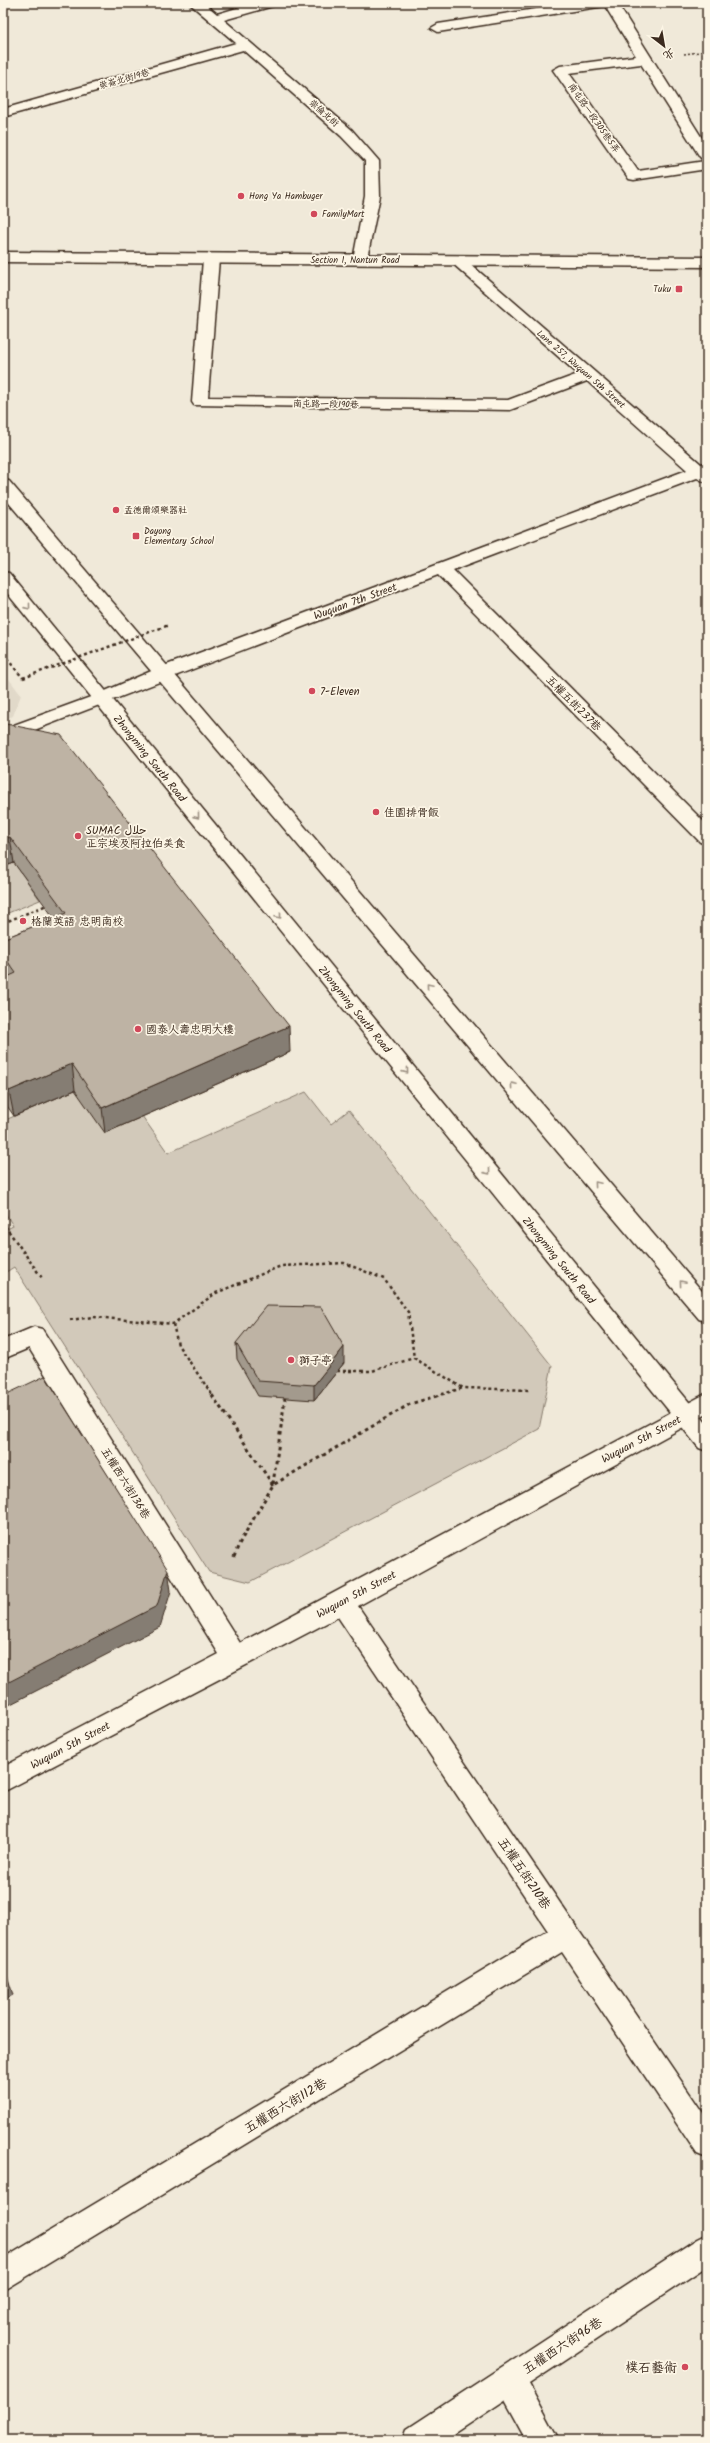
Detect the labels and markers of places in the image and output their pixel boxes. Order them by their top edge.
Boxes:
place label: Hong Ya Hambuger [249,189,324,204]
marker: Hong Ya Hambuger [236,191,246,201]
place label: FamilyMart [322,207,365,222]
marker: FamilyMart [309,209,319,219]
place label: Tuku [653,282,672,297]
marker: Tuku [674,284,684,294]
place label: 孟德爾頌樂器社 [124,503,187,518]
marker: 孟德爾頌樂器社 [111,505,121,515]
place label: Dayong Elementary School [144,524,215,549]
marker: Dayong Elementary School [131,531,141,541]
place label: 7-Eleven [320,683,360,701]
marker: 7-Eleven [307,686,317,696]
place label: 佳園排骨飯 [384,804,439,822]
marker: 佳園排骨飯 [371,807,381,817]
place label: SUMAC حلال 正宗埃及阿拉伯美食 [86,822,185,853]
marker: SUMAC حلال 正宗埃及阿拉伯美食 [73,831,83,841]
place label: 格蘭英語 忠明南校 [31,913,123,931]
marker: 格蘭英語 忠明南校 [18,916,28,926]
place label: 國泰人壽忠明大樓 [146,1021,234,1039]
marker: 國泰人壽忠明大樓 [133,1024,143,1034]
place label: 獅子亭 [299,1352,332,1370]
marker: 獅子亭 [286,1355,296,1365]
place label: 樸石藝術 [625,2358,677,2379]
marker: 樸石藝術 [680,2362,690,2372]

